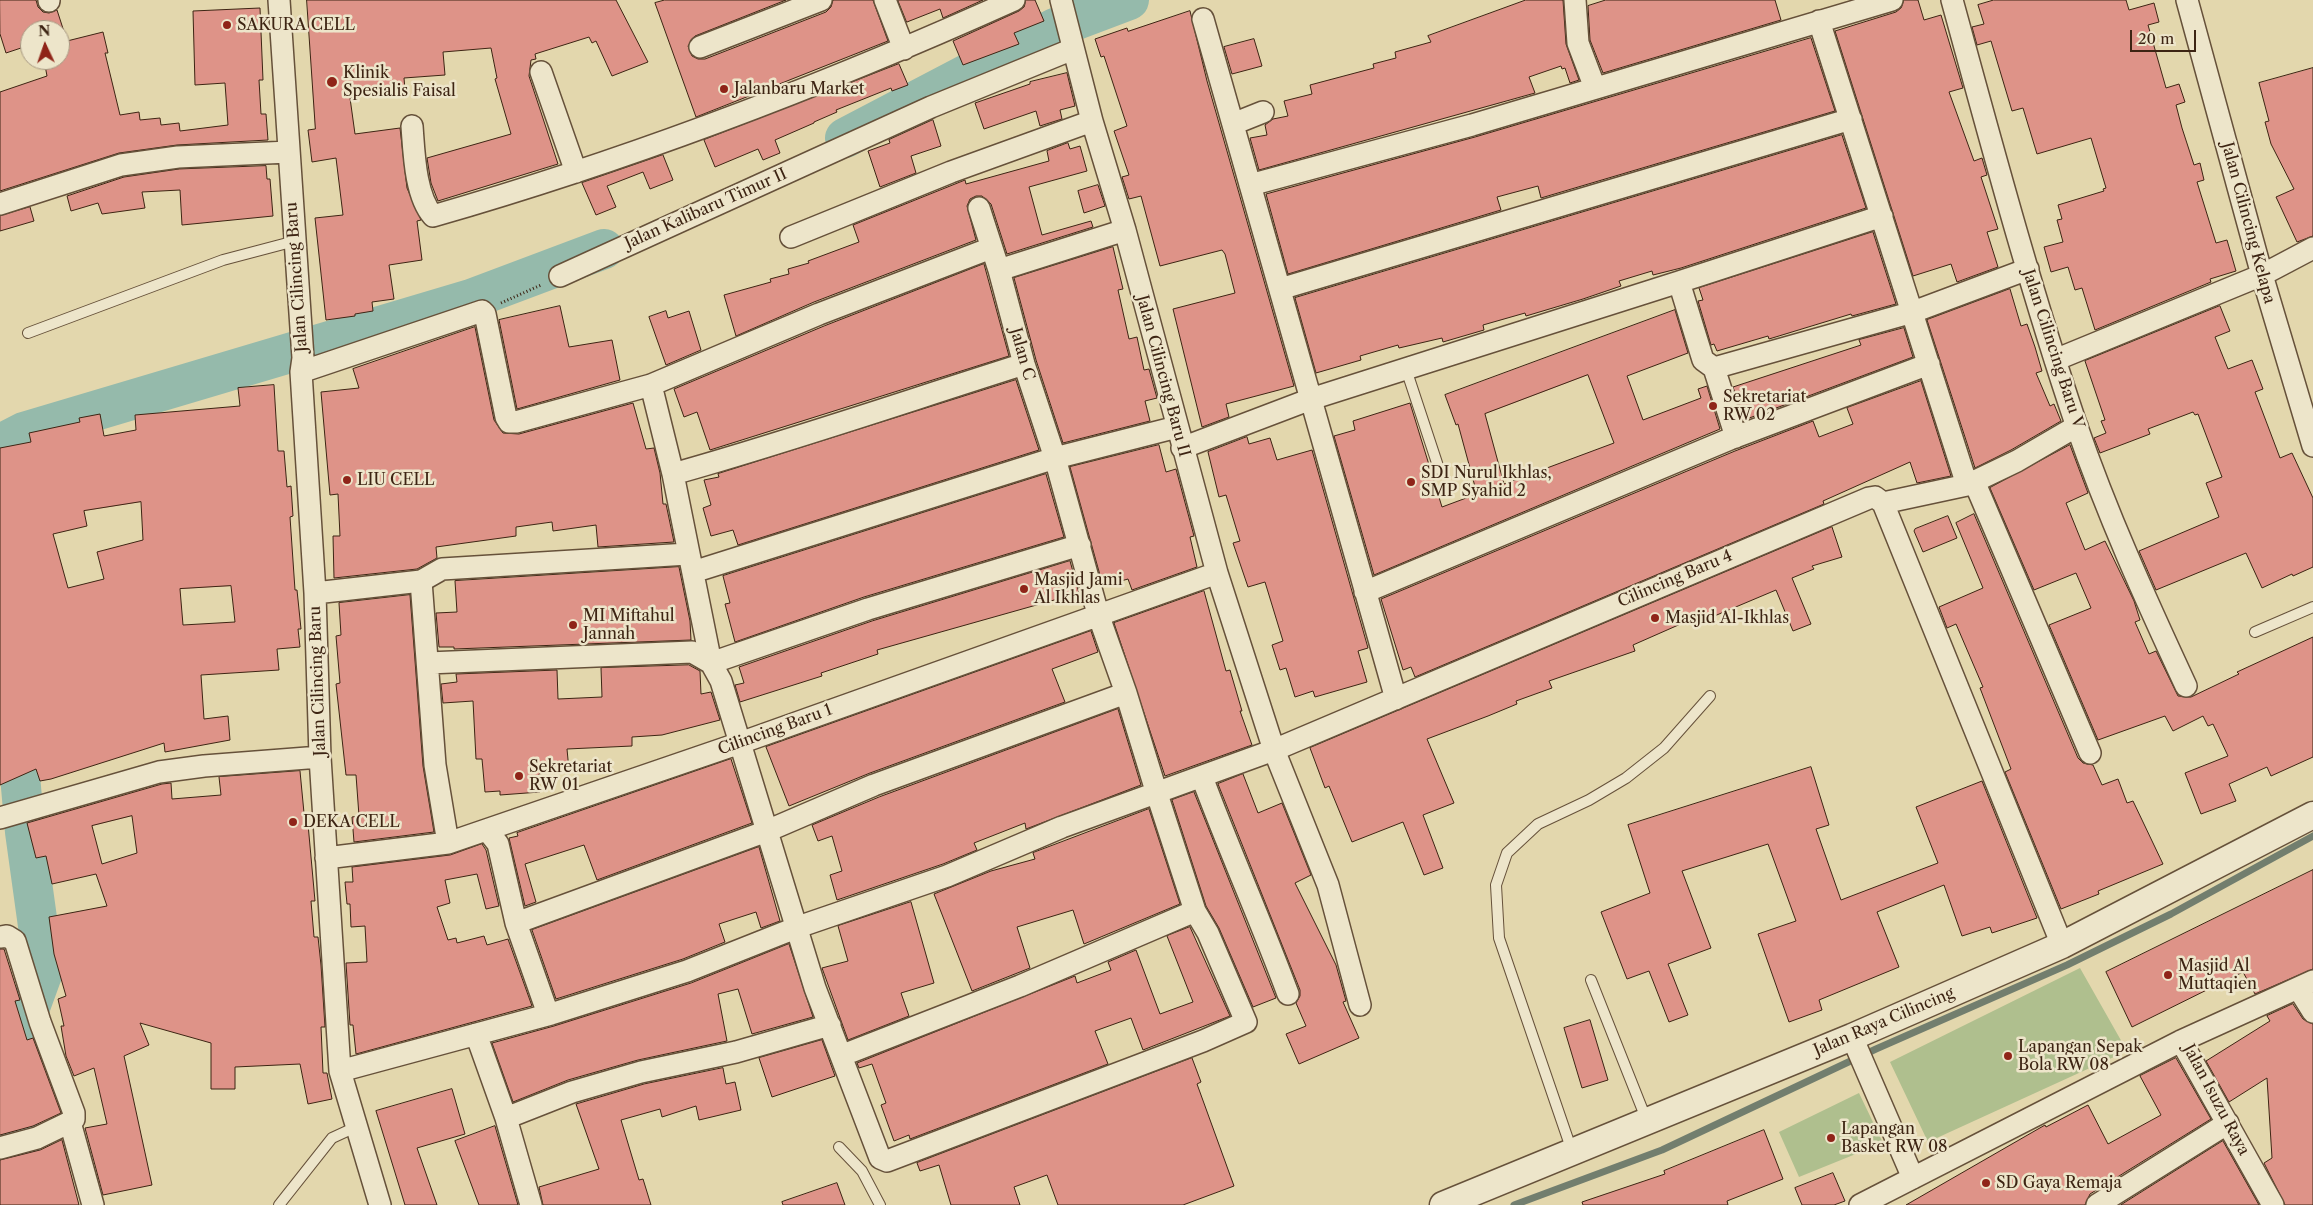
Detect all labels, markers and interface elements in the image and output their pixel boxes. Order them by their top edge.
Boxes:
place label: SAKURA CELL [237,15,355,35]
marker: SAKURA CELL [221,19,233,31]
north arrow [20,20,70,70]
scale bar [2133,20,2199,52]
text: N [38,22,51,40]
text: 20 m [2138,29,2174,48]
place label: Klinik Spesialis Faisal [343,63,456,101]
marker: Klinik Spesialis Faisal [325,75,339,89]
place label: Jalanbaru Market [734,79,864,99]
marker: Jalanbaru Market [718,83,730,95]
street label: Jalan Cilincing Kelapa [2217,140,2279,306]
street label: Jalan Kalibaru Timur II [622,165,790,253]
street label: Jalan Cilincing Baru [282,201,312,353]
street label: Jalan Cilincing Baru V [2018,267,2088,431]
street label: Jalan Cilincing Baru II [1132,293,1194,459]
street label: Jalan C [1005,326,1039,382]
place label: Sekretariat RW 02 [1723,387,1806,425]
marker: Sekretariat RW 02 [1707,400,1719,412]
place label: SDI Nurul Ikhlas, SMP Syahid 2 [1421,463,1552,501]
place label: LIU CELL [357,470,434,490]
marker: LIU CELL [341,474,353,486]
marker: SDI Nurul Ikhlas, SMP Syahid 2 [1405,476,1417,488]
street label: Cilincing Baru 4 [1615,546,1735,612]
place label: Masjid Jami Al Ikhlas [1034,570,1123,608]
marker: Masjid Jami Al Ikhlas [1018,583,1030,595]
street label: Jalan Cilincing Baru [306,606,330,756]
place label: MI Miftahul Jannah [583,606,675,644]
place label: Masjid Al-Ikhlas [1665,608,1789,628]
marker: Masjid Al-Ikhlas [1649,612,1661,624]
marker: MI Miftahul Jannah [567,619,579,631]
street label: Cilincing Baru 1 [715,700,835,760]
place label: Sekretariat RW 01 [529,757,612,795]
marker: Sekretariat RW 01 [513,770,525,782]
place label: DEKA CELL [303,812,400,832]
marker: DEKA CELL [287,816,299,828]
place label: Masjid Al Muttaqien [2178,956,2257,994]
marker: Masjid Al Muttaqien [2162,969,2174,981]
street label: Jalan Raya Cilincing [1811,984,1957,1060]
place label: Lapangan Sepak Bola RW 08 [2018,1037,2142,1075]
street label: Jalan Isuzu Raya [2179,1041,2253,1159]
marker: Lapangan Sepak Bola RW 08 [2002,1050,2014,1062]
place label: Lapangan Basket RW 08 [1841,1119,1948,1157]
marker: Lapangan Basket RW 08 [1825,1132,1837,1144]
place label: SD Gaya Remaja [1996,1173,2122,1193]
marker: SD Gaya Remaja [1980,1177,1992,1189]

